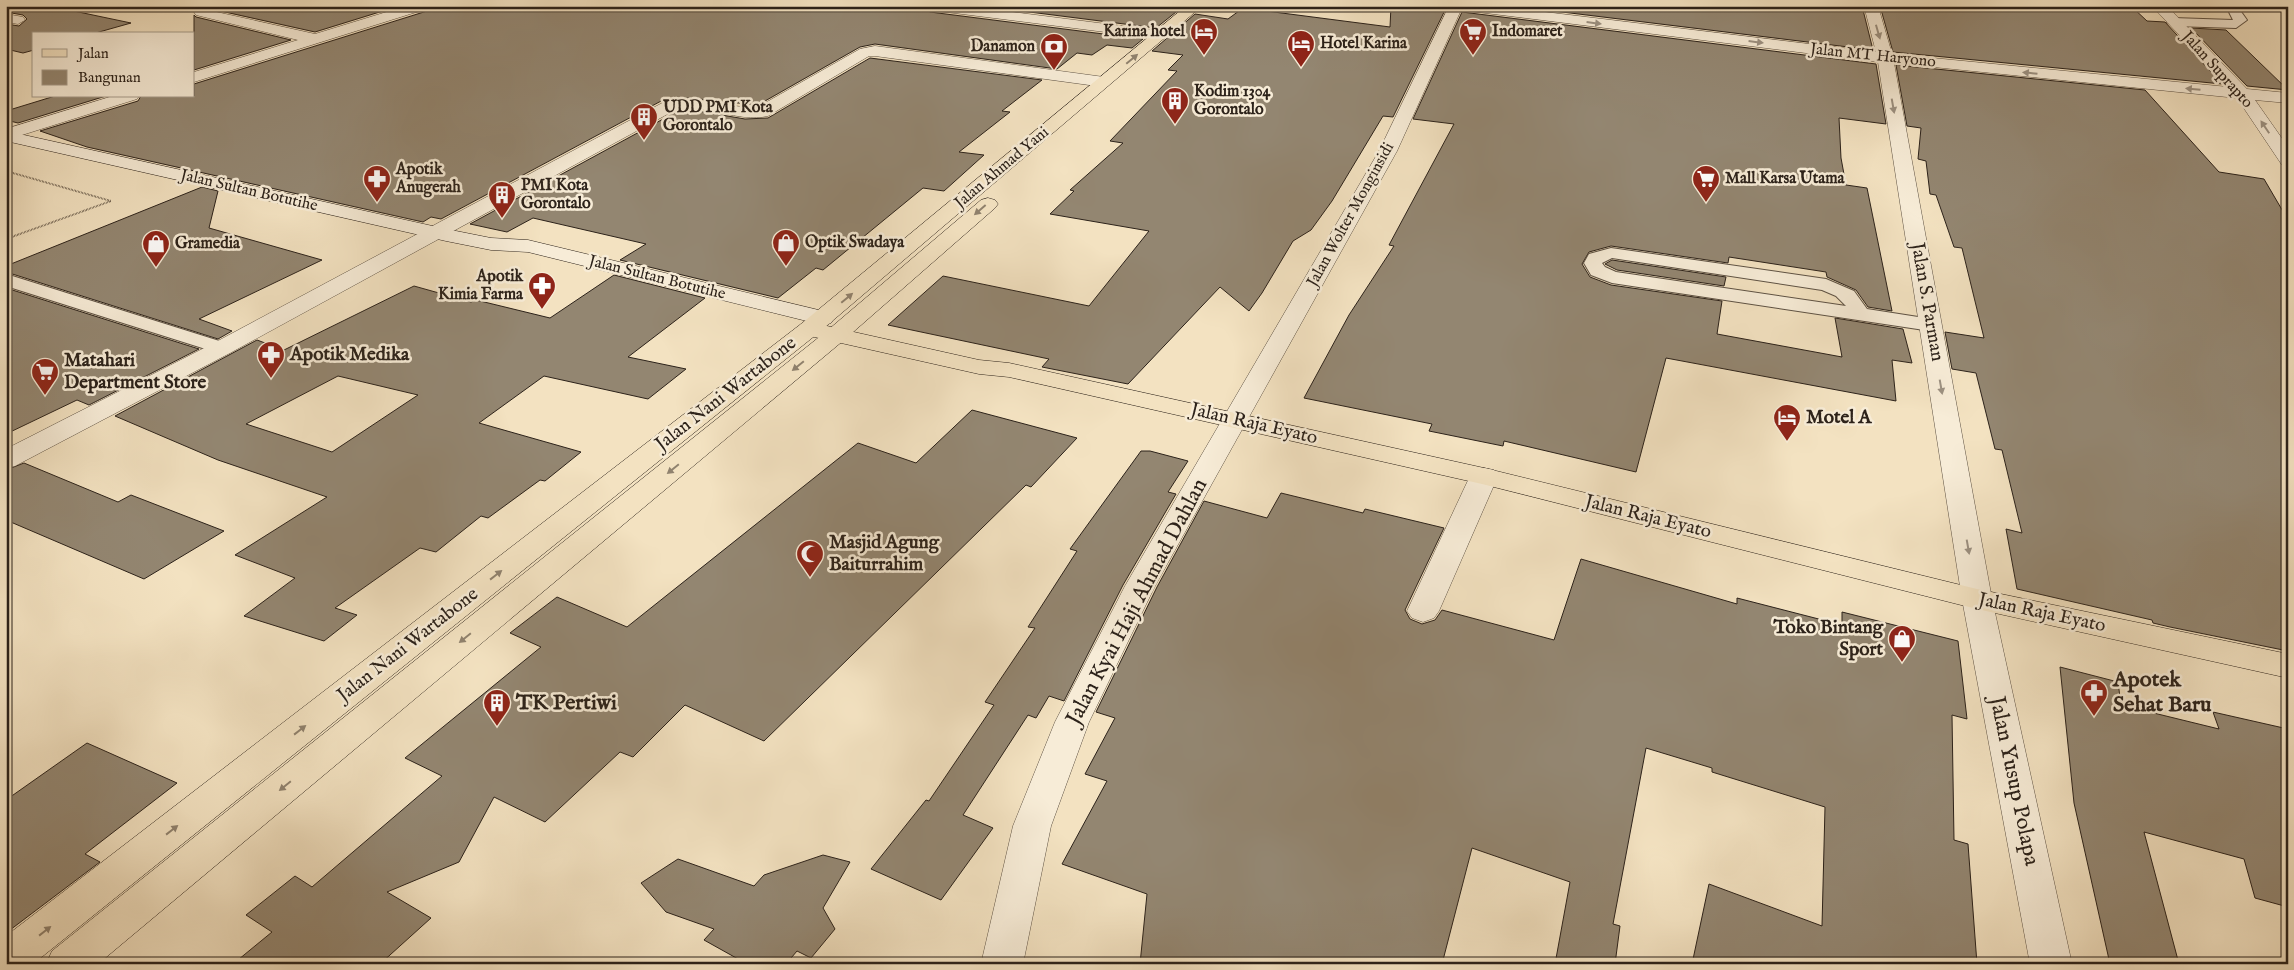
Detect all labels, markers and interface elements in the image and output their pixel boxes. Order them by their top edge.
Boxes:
hotel icon: Karina hotel [1189,17,1219,56]
supermarket icon: Indomaret [1458,17,1488,56]
one-way arrow [1586,20,1602,28]
place label: Karina hotel [1103,22,1186,42]
place label: Indomaret [1492,22,1563,42]
one-way arrow [1874,24,1882,40]
street label: Jalan Suprapto [2176,26,2257,113]
hotel icon: Hotel Karina [1286,29,1316,68]
legend [32,32,195,98]
bank icon: Danamon [1039,32,1069,71]
place label: Hotel Karina [1320,34,1408,54]
place label: Danamon [970,37,1035,57]
one-way arrow [1748,38,1764,46]
street label: Jalan MT Haryono [1807,39,1937,73]
text: Jalan [76,44,109,63]
one-way arrow [1126,53,1139,64]
text: Bangunan [78,68,141,87]
one-way arrow [2022,69,2038,77]
place label: Kodim 1304 Gorontalo [1194,82,1272,120]
one-way arrow [2185,85,2201,93]
building icon: Kodim 1304 Gorontalo [1160,86,1190,125]
place label: UDD PMI Kota Gorontalo [662,98,774,136]
one-way arrow [1890,98,1898,114]
building icon: UDD PMI Kota Gorontalo [629,102,659,141]
one-way arrow [2260,120,2270,134]
street label: Jalan Ahmad Yani [949,123,1053,215]
street label: Jalan Wolter Monginsidi [1302,139,1399,292]
place label: Apotik Anugerah [395,160,461,198]
pharmacy icon: Apotik Anugerah [362,164,392,203]
supermarket icon: Mall Karsa Utama [1691,164,1721,203]
street label: Jalan Sultan Botutihe [176,165,320,217]
place label: Mall Karsa Utama [1725,169,1846,189]
place label: PMI Kota Gorontalo [521,176,591,214]
building icon: PMI Kota Gorontalo [487,180,517,219]
one-way arrow [974,205,987,216]
shop icon: Optik Swadaya [771,228,801,267]
shop icon: Gramedia [141,229,171,268]
place label: Optik Swadaya [805,233,905,253]
place label: Gramedia [175,234,241,254]
street label: Jalan S. Parman [1904,239,1949,363]
street label: Jalan Sultan Botutihe [585,251,727,305]
place label: Apotik Kimia Farma [438,267,524,305]
pharmacy icon: Apotik Kimia Farma [527,271,557,310]
one-way arrow [840,292,853,303]
street label: Jalan Nani Wartabone [649,331,802,458]
pharmacy icon: Apotik Medika [256,340,286,379]
place label: Apotik Medika [289,343,410,367]
place label: Matahari Department Store [64,349,206,395]
supermarket icon: Matahari Department Store [30,357,60,396]
one-way arrow [792,361,805,372]
one-way arrow [1938,379,1946,395]
street label: Jalan Raja Eyato [1186,397,1320,450]
hotel icon: Motel A [1772,403,1802,442]
place label: Motel A [1806,406,1873,430]
one-way arrow [666,464,679,475]
street label: Jalan Kyai Haji Ahmad Dahlan [1059,474,1214,733]
street label: Jalan Raja Eyato [1580,489,1714,544]
place label: Masjid Agung Baiturrahim [829,531,940,577]
mosque icon: Masjid Agung Baiturrahim [795,539,825,578]
one-way arrow [1965,539,1973,555]
one-way arrow [489,570,502,581]
street label: Jalan Nani Wartabone [331,582,484,709]
street label: Jalan Raja Eyato [1974,587,2108,638]
place label: Toko Bintang Sport [1772,616,1884,662]
shop icon: Toko Bintang Sport [1887,624,1917,663]
one-way arrow [459,633,472,644]
place label: Apotek Sehat Baru [2112,666,2212,719]
pharmacy icon: Apotek Sehat Baru [2079,678,2109,717]
building icon: TK Pertiwi [482,688,512,727]
place label: TK Pertiwi [515,689,617,717]
street label: Jalan Yusup Polapa [1982,691,2046,869]
one-way arrow [293,724,306,735]
one-way arrow [279,780,292,791]
one-way arrow [165,825,178,836]
one-way arrow [38,926,51,936]

